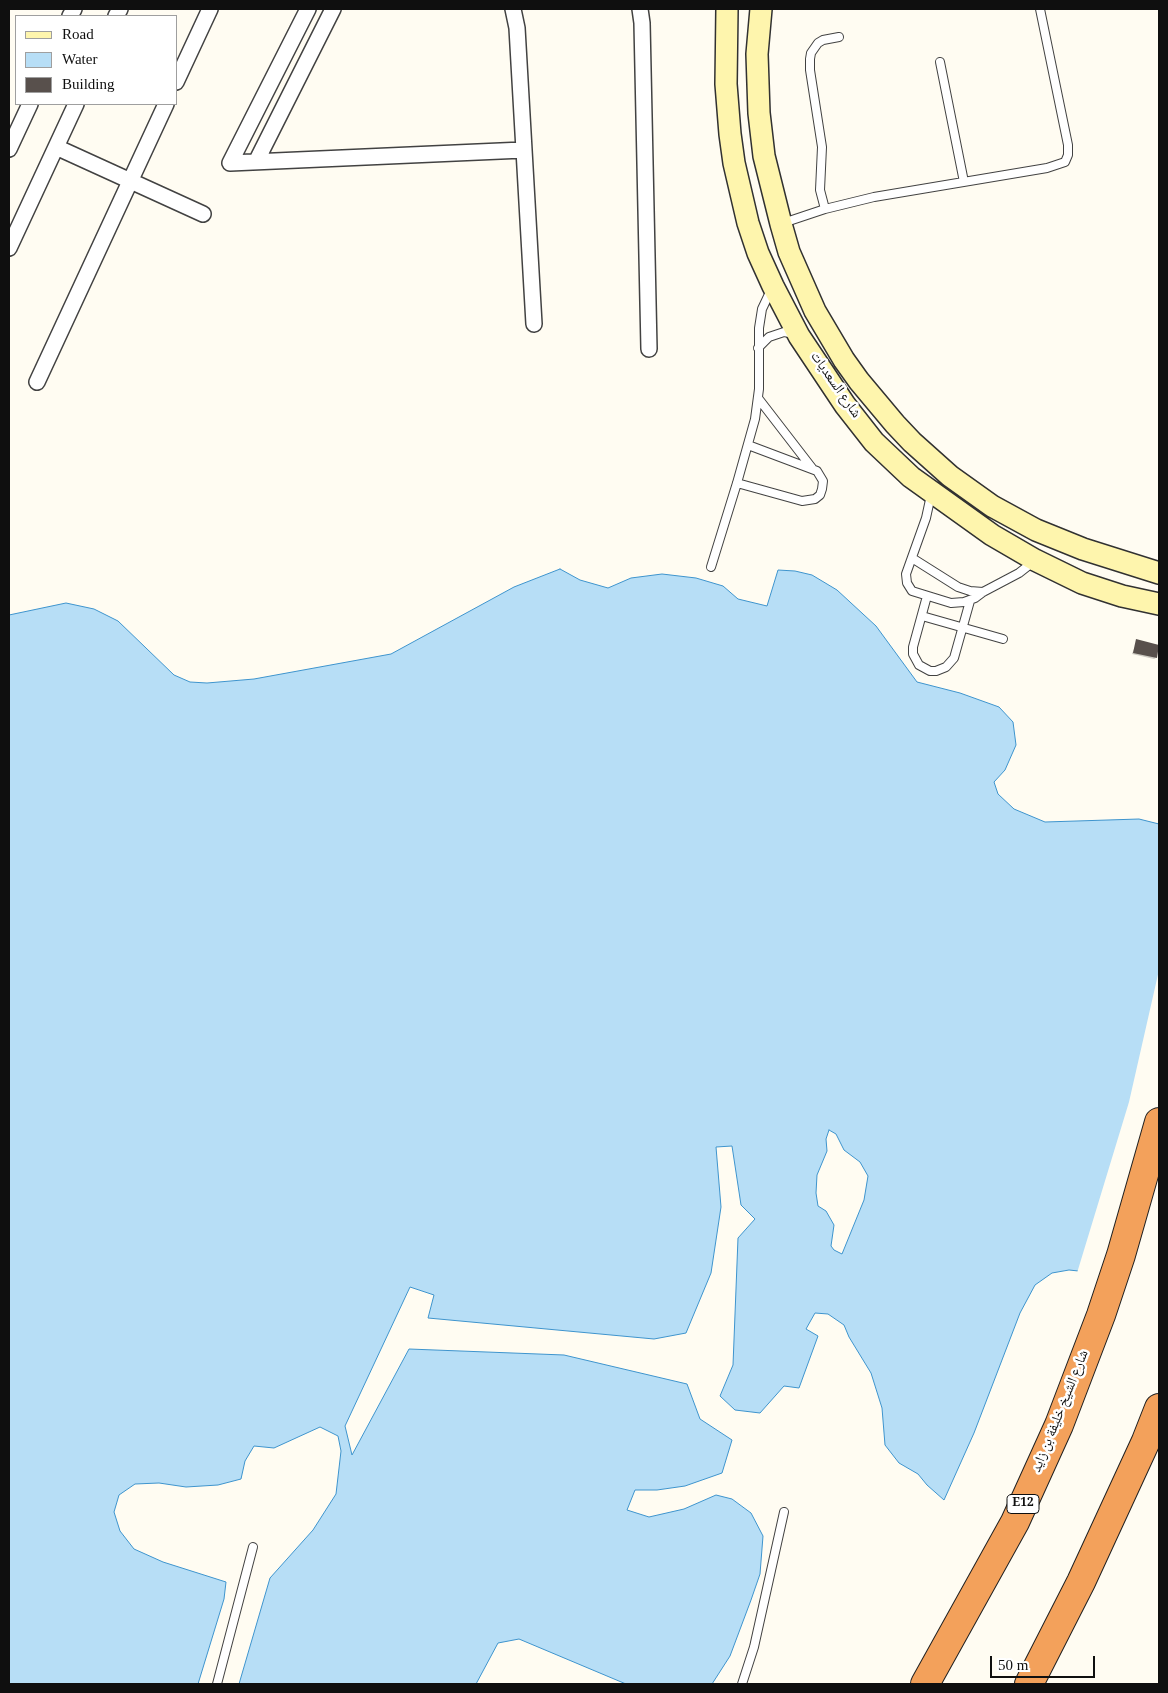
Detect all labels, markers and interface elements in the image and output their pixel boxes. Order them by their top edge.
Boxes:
legend [15,15,178,105]
text: Road [62,26,94,42]
text: Water [62,51,97,67]
text: Building [62,76,115,92]
street label: شارع السعديات [805,350,863,422]
street label: شارع الشيخ خليفة بن زايد [1030,1348,1094,1476]
road number: E12 [1007,1495,1039,1514]
scale bar [993,1646,1098,1678]
text: 50 m [998,1657,1028,1673]

